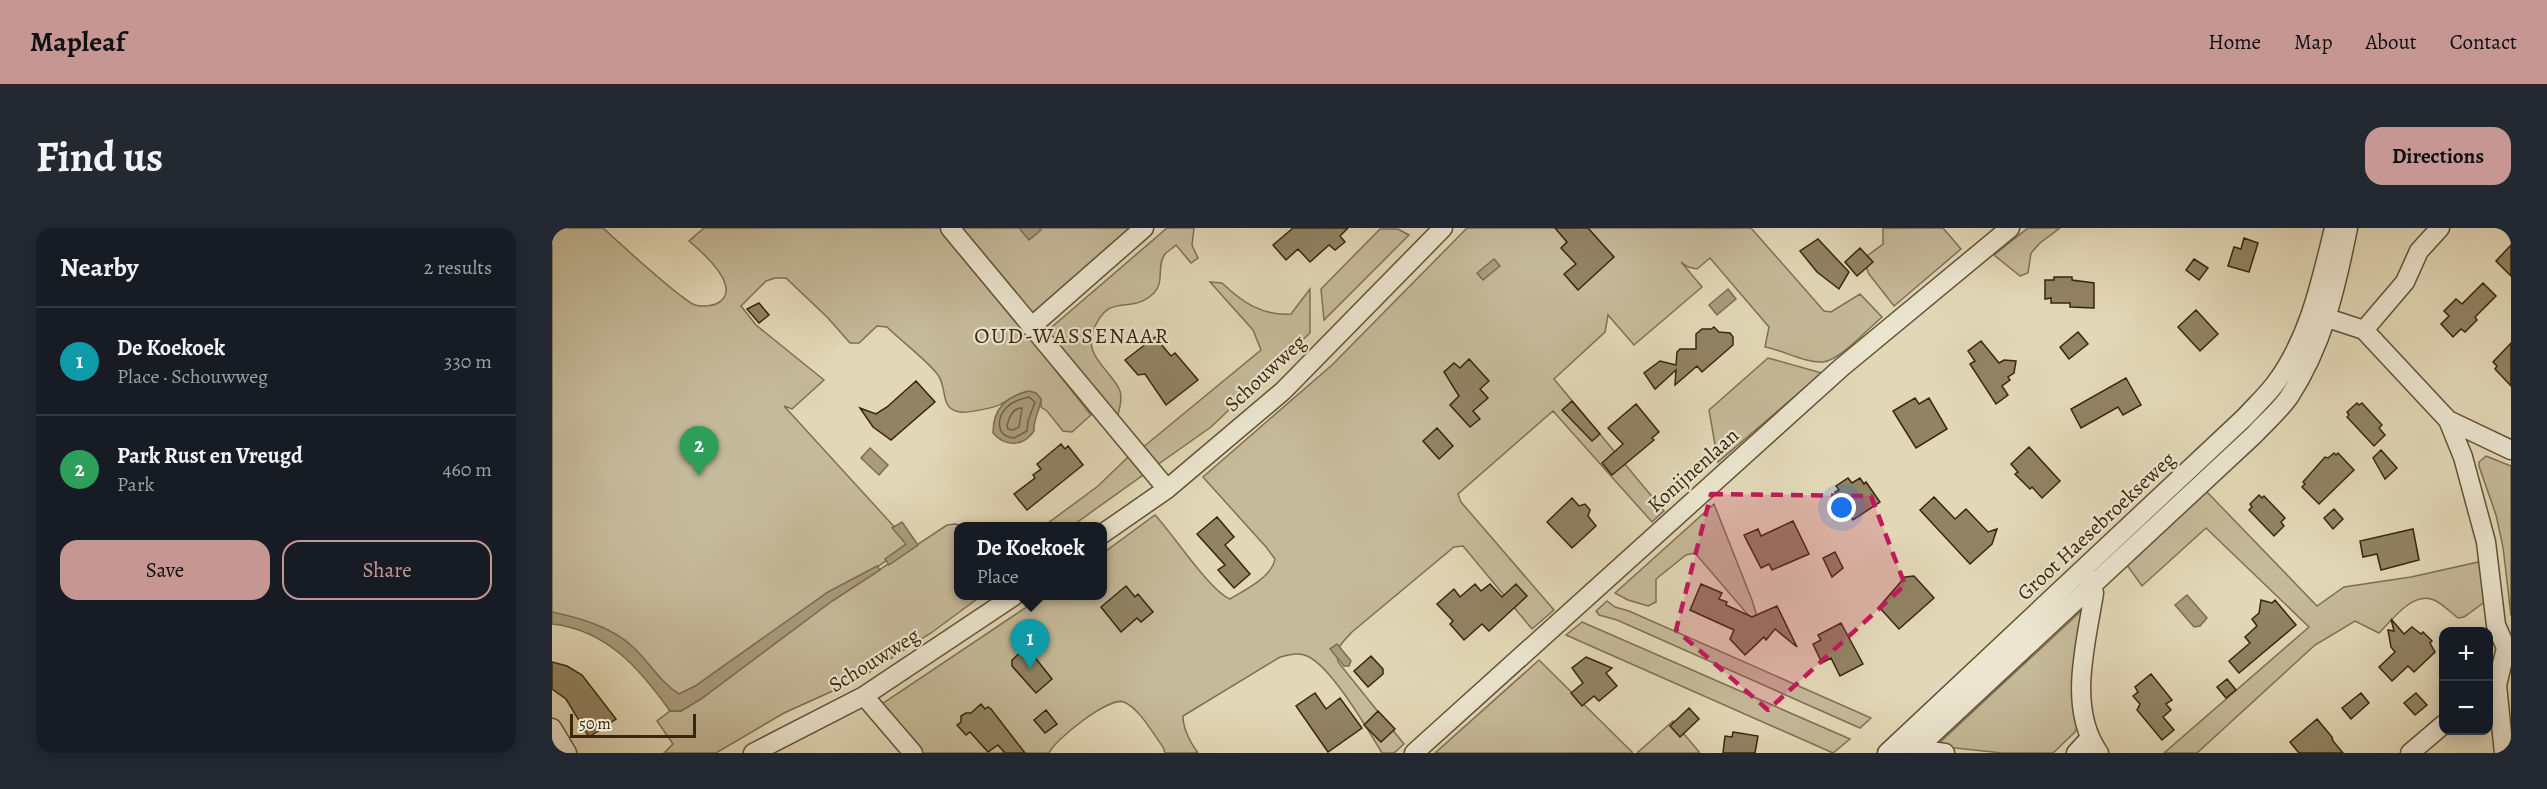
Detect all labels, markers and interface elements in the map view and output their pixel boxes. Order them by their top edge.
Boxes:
text: Mapleaf [30,23,125,61]
text: Home [2208,28,2261,56]
text: Map [2294,28,2332,56]
text: About [2365,28,2417,56]
text: Contact [2450,28,2517,56]
button: Directions [2365,127,2511,185]
text: Find us [36,128,163,185]
text: Nearby [60,250,139,285]
text: 2 results [424,254,492,281]
district label: OUD-WASSENAAR [974,321,1170,351]
street label: Schouwweg [1218,328,1312,418]
text: De Koekoek [117,333,225,363]
text: 1 [76,348,83,375]
text: 330 m [444,348,492,375]
text: Place · Schouwweg [117,363,268,390]
street label: Konijnenlaan [1641,421,1745,519]
pin: 2 [680,426,718,476]
text: Park Rust en Vreugd [117,441,303,471]
street label: Groot Haesebroekseweg [2011,445,2181,607]
text: 2 [75,456,84,483]
text: 460 m [442,456,492,483]
text: Park [117,471,155,498]
your location [1827,493,1856,522]
popup [954,522,1107,600]
text: De Koekoek [976,533,1085,563]
button: Save [60,540,270,600]
button: Share [282,540,492,600]
text: Place [976,563,1019,590]
pin: 1 [1010,620,1050,669]
street label: Schouwweg [823,621,925,699]
map controls [2439,627,2493,735]
button: + [2439,627,2493,681]
button: − [2439,681,2493,735]
scale bar [570,711,696,738]
text: 50 m [579,713,611,735]

